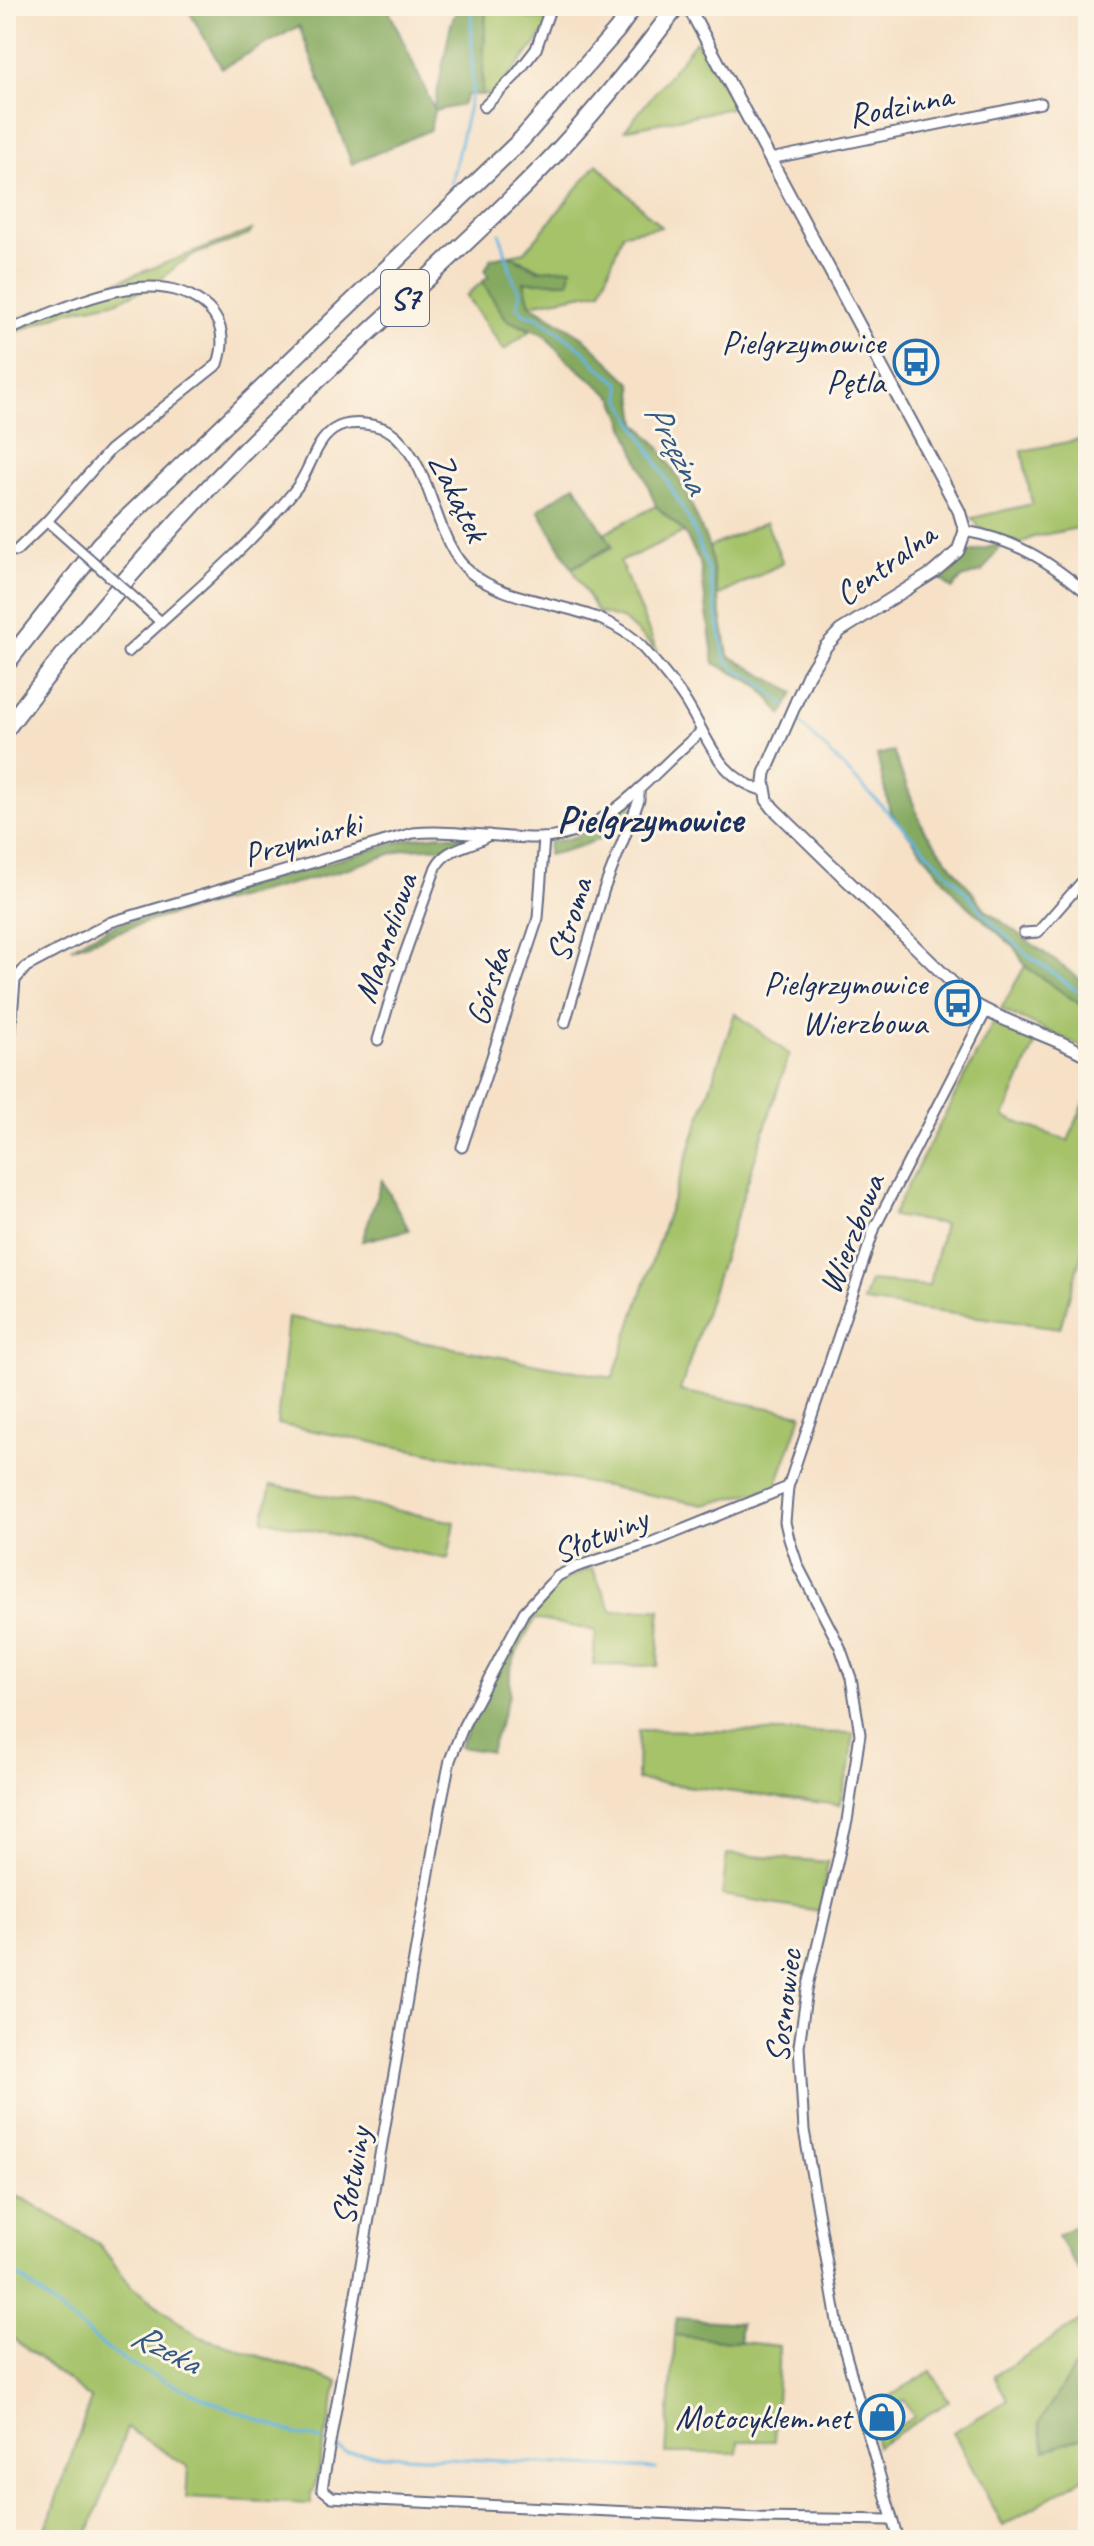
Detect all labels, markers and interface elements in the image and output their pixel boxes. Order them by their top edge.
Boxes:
street label: Rodzinna [844,72,959,137]
road number: S7 [381,270,429,326]
place label: Pielgrzymowice Pętla [721,321,887,403]
bus stop icon: Pielgrzymowice Pętla [892,338,940,386]
water label: Przężna [634,395,721,504]
street label: Zakątek [419,445,500,551]
street label: Centralna [826,511,946,615]
district label: Pielgrzymowice [557,796,746,843]
street label: Przymiarki [238,800,370,876]
street label: Magnoliowa [343,866,428,1008]
street label: Stroma [536,871,603,967]
street label: Górska [455,939,521,1031]
place label: Pielgrzymowice Wierzbowa [763,962,929,1044]
bus stop icon: Pielgrzymowice Wierzbowa [934,979,982,1027]
street label: Wierzbowa [808,1166,895,1300]
street label: Słotwiny [546,1496,656,1573]
street label: Sosnowiec [755,1945,812,2065]
street label: Słotwiny [321,2122,381,2228]
water label: Rzeka [124,2311,211,2386]
shop icon: Motocyklem.net [858,2393,906,2441]
place label: Motocyklem.net [675,2396,855,2439]

